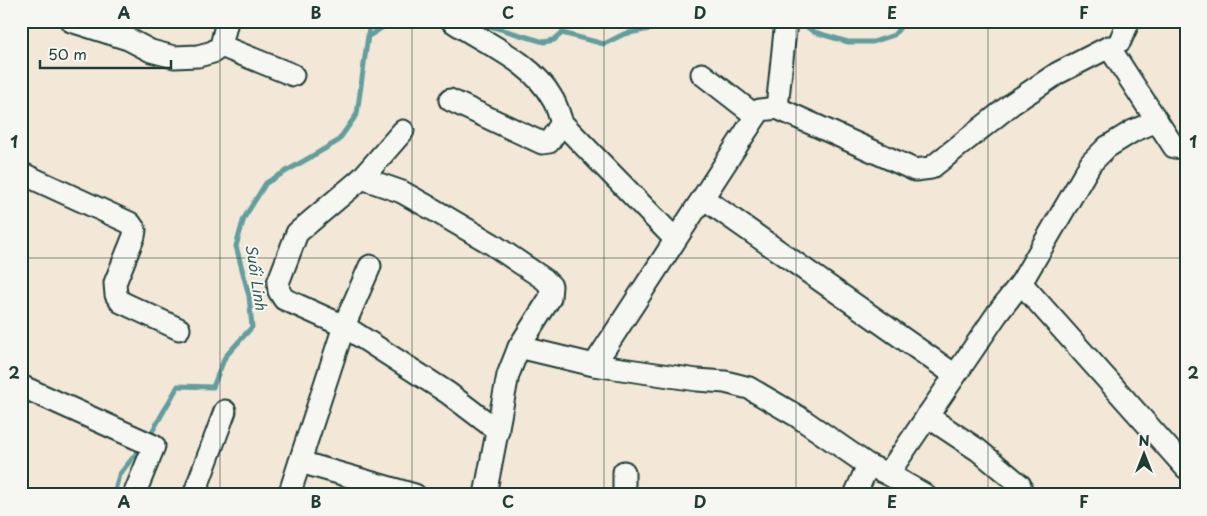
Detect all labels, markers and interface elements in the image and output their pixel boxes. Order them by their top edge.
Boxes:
text: A [118,0,131,24]
text: B [311,0,322,24]
text: C [502,0,514,24]
text: D [694,0,706,24]
text: E [887,0,897,24]
text: F [1079,0,1089,24]
scale bar [40,38,171,70]
text: 50 m [48,42,87,65]
text: 1 [10,129,18,153]
text: 1 [1189,129,1197,153]
water label: Suối Linh [240,242,274,312]
text: 2 [8,360,20,384]
text: 2 [1187,360,1199,384]
north arrow [1120,428,1170,478]
text: N [1138,430,1150,451]
text: A [118,489,131,513]
text: B [311,489,322,513]
text: C [502,489,514,513]
text: D [694,489,706,513]
text: E [887,489,897,513]
text: F [1079,489,1089,513]

